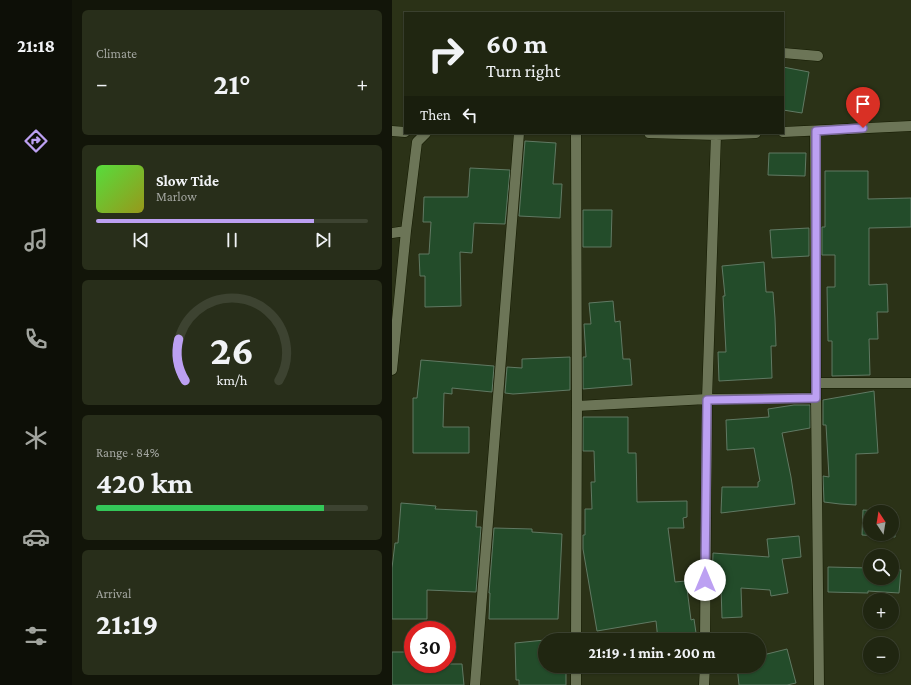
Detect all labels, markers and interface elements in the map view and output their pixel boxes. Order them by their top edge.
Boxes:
icon: right [420,28,472,80]
text: 60 m [486,28,547,59]
text: 21:18 [17,36,55,56]
text: Climate [96,46,137,61]
text: Turn right [486,61,560,81]
text: 21° [213,67,251,100]
text: − [96,71,108,96]
text: + [356,71,368,96]
pin [846,87,880,128]
icon: arrive [852,93,874,115]
icon: left [459,104,481,126]
text: Then [420,107,451,123]
icon: directions [22,127,50,155]
text: Slow Tide [156,173,219,189]
text: Marlow [156,189,197,204]
icon: music [22,226,50,254]
icon: previous [130,229,152,251]
icon: pause [221,229,243,251]
icon: next [312,229,334,251]
icon: phone [22,325,50,353]
text: 26 [210,326,254,372]
text: km/h [217,371,248,387]
icon: climate [22,424,50,452]
text: Range · 84% [96,445,159,460]
text: 420 km [96,466,193,499]
north arrow [863,505,899,541]
map controls [863,505,899,673]
icon: car [22,523,50,551]
button: search [863,549,899,585]
position arrow [684,559,726,601]
text: Arrival [96,586,131,601]
button: + [863,593,899,629]
text: 21:19 [96,607,158,640]
speed limit sign: 30 [404,621,456,673]
icon: filters [22,622,50,650]
button: − [863,637,899,673]
text: 21:19 · 1 min · 200 m [588,645,716,661]

